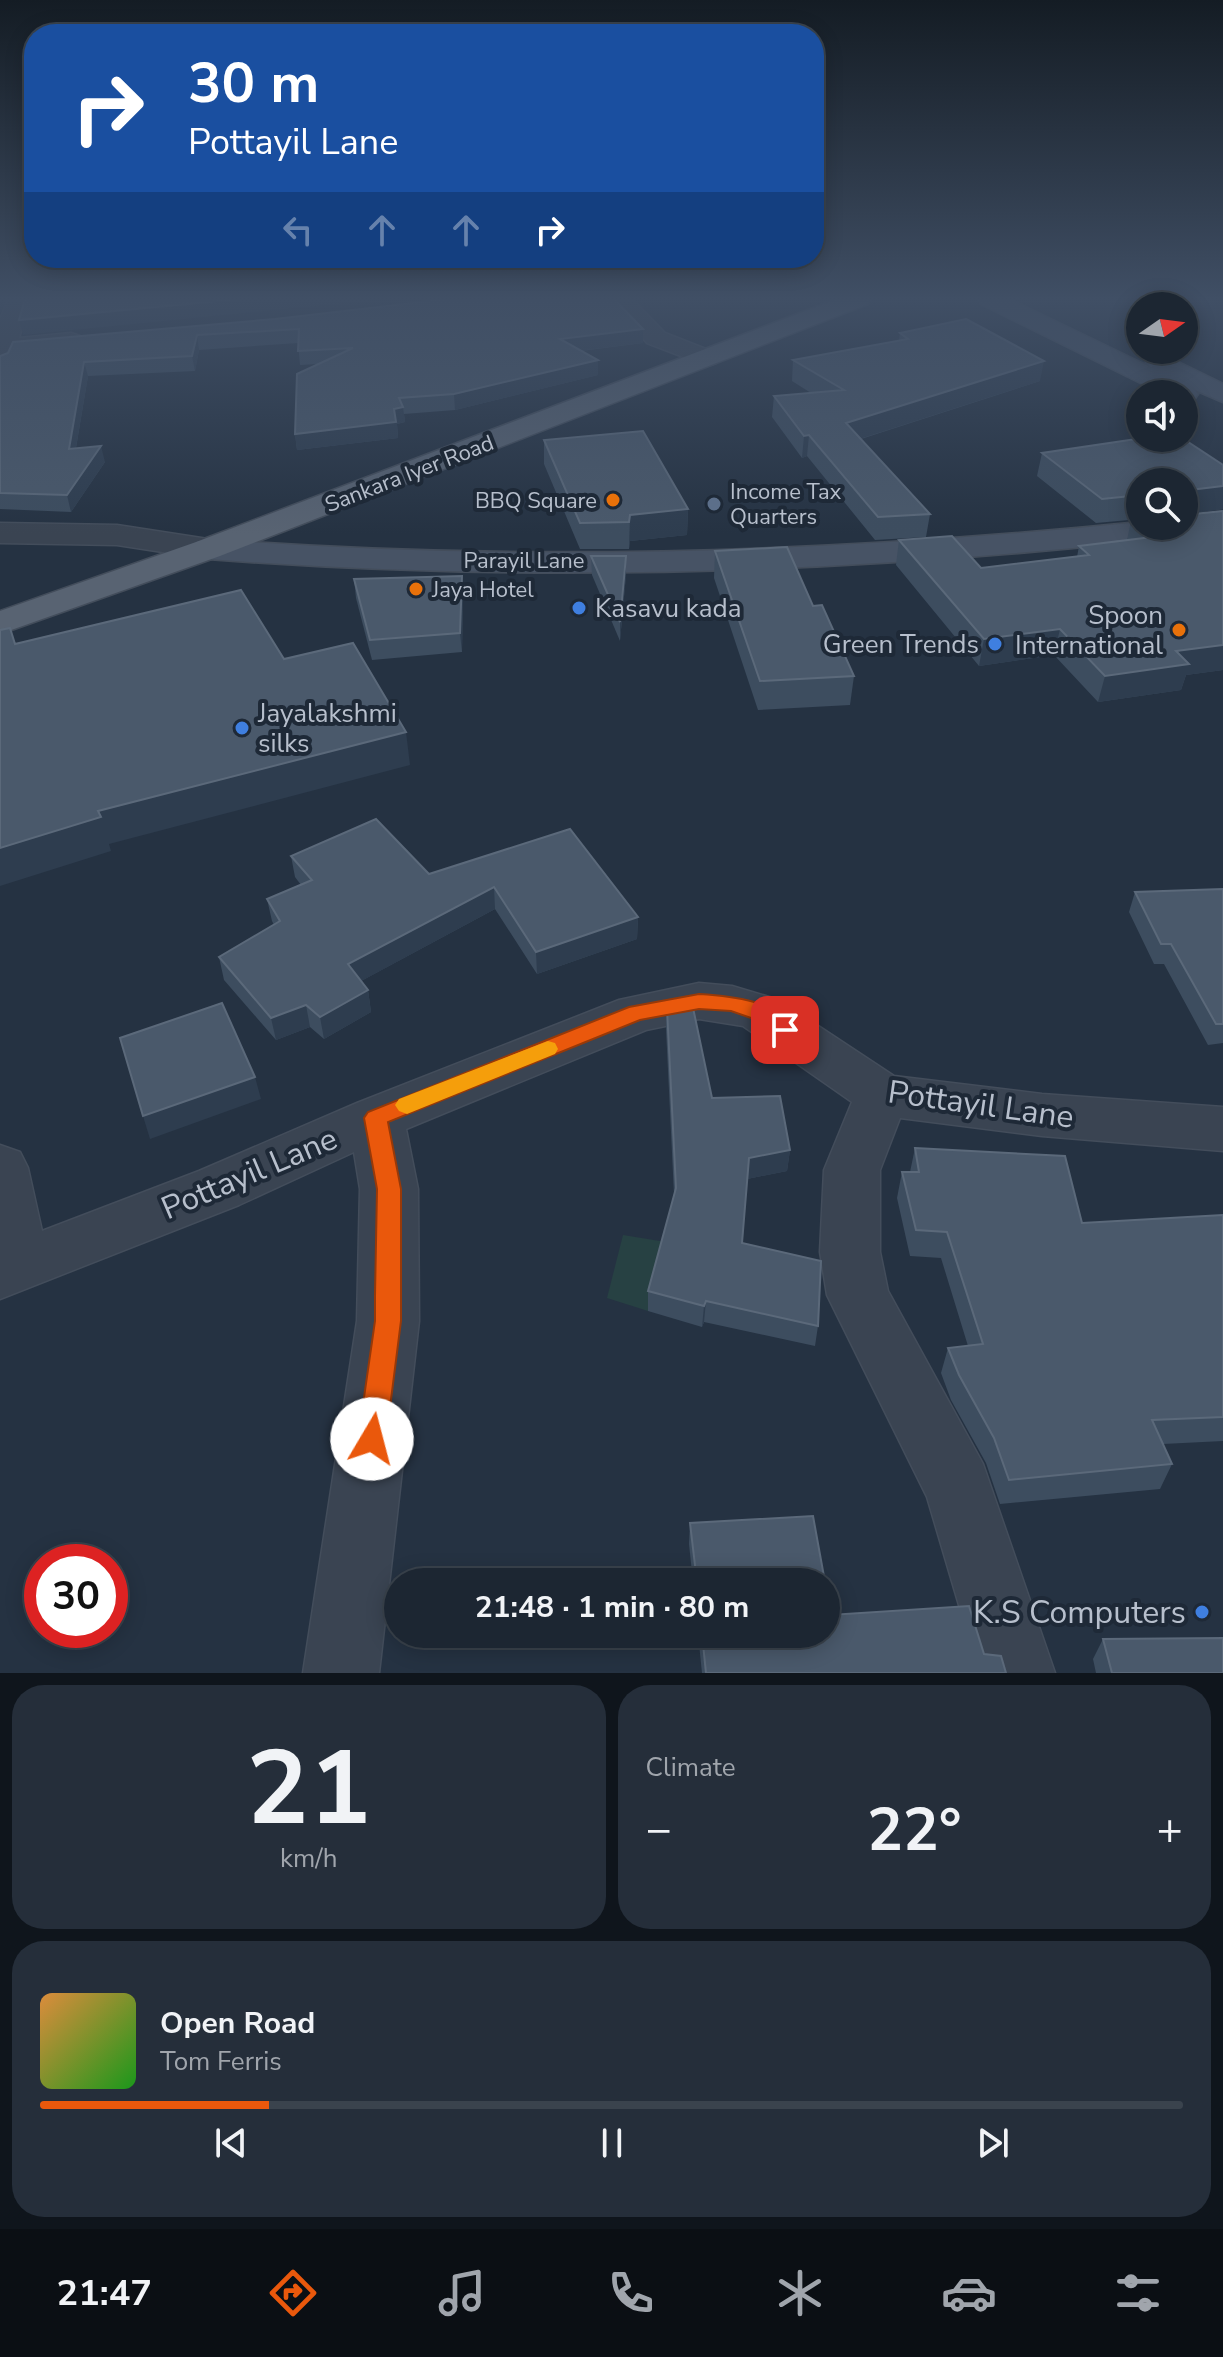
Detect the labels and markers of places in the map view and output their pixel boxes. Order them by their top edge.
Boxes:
place label: Income Tax Quarters [730,477,842,532]
place label: BBQ Square [475,486,597,516]
marker: BBQ Square [604,491,622,509]
marker: Income Tax Quarters [705,495,723,513]
place label: Jaya Hotel [431,575,534,605]
marker: Jaya Hotel [407,580,425,598]
place label: Kasavu kada [595,591,741,626]
place label: Spoon International [1015,598,1163,663]
marker: Kasavu kada [570,599,588,617]
marker: Spoon International [1170,621,1188,639]
place label: Green Trends [823,627,979,662]
marker: Green Trends [986,635,1004,653]
place label: Jayalakshmi silks [257,696,397,761]
marker: Jayalakshmi silks [233,719,251,737]
pin [751,996,819,1064]
place label: K.S Computers [973,1591,1186,1634]
marker: K.S Computers [1193,1603,1211,1621]

